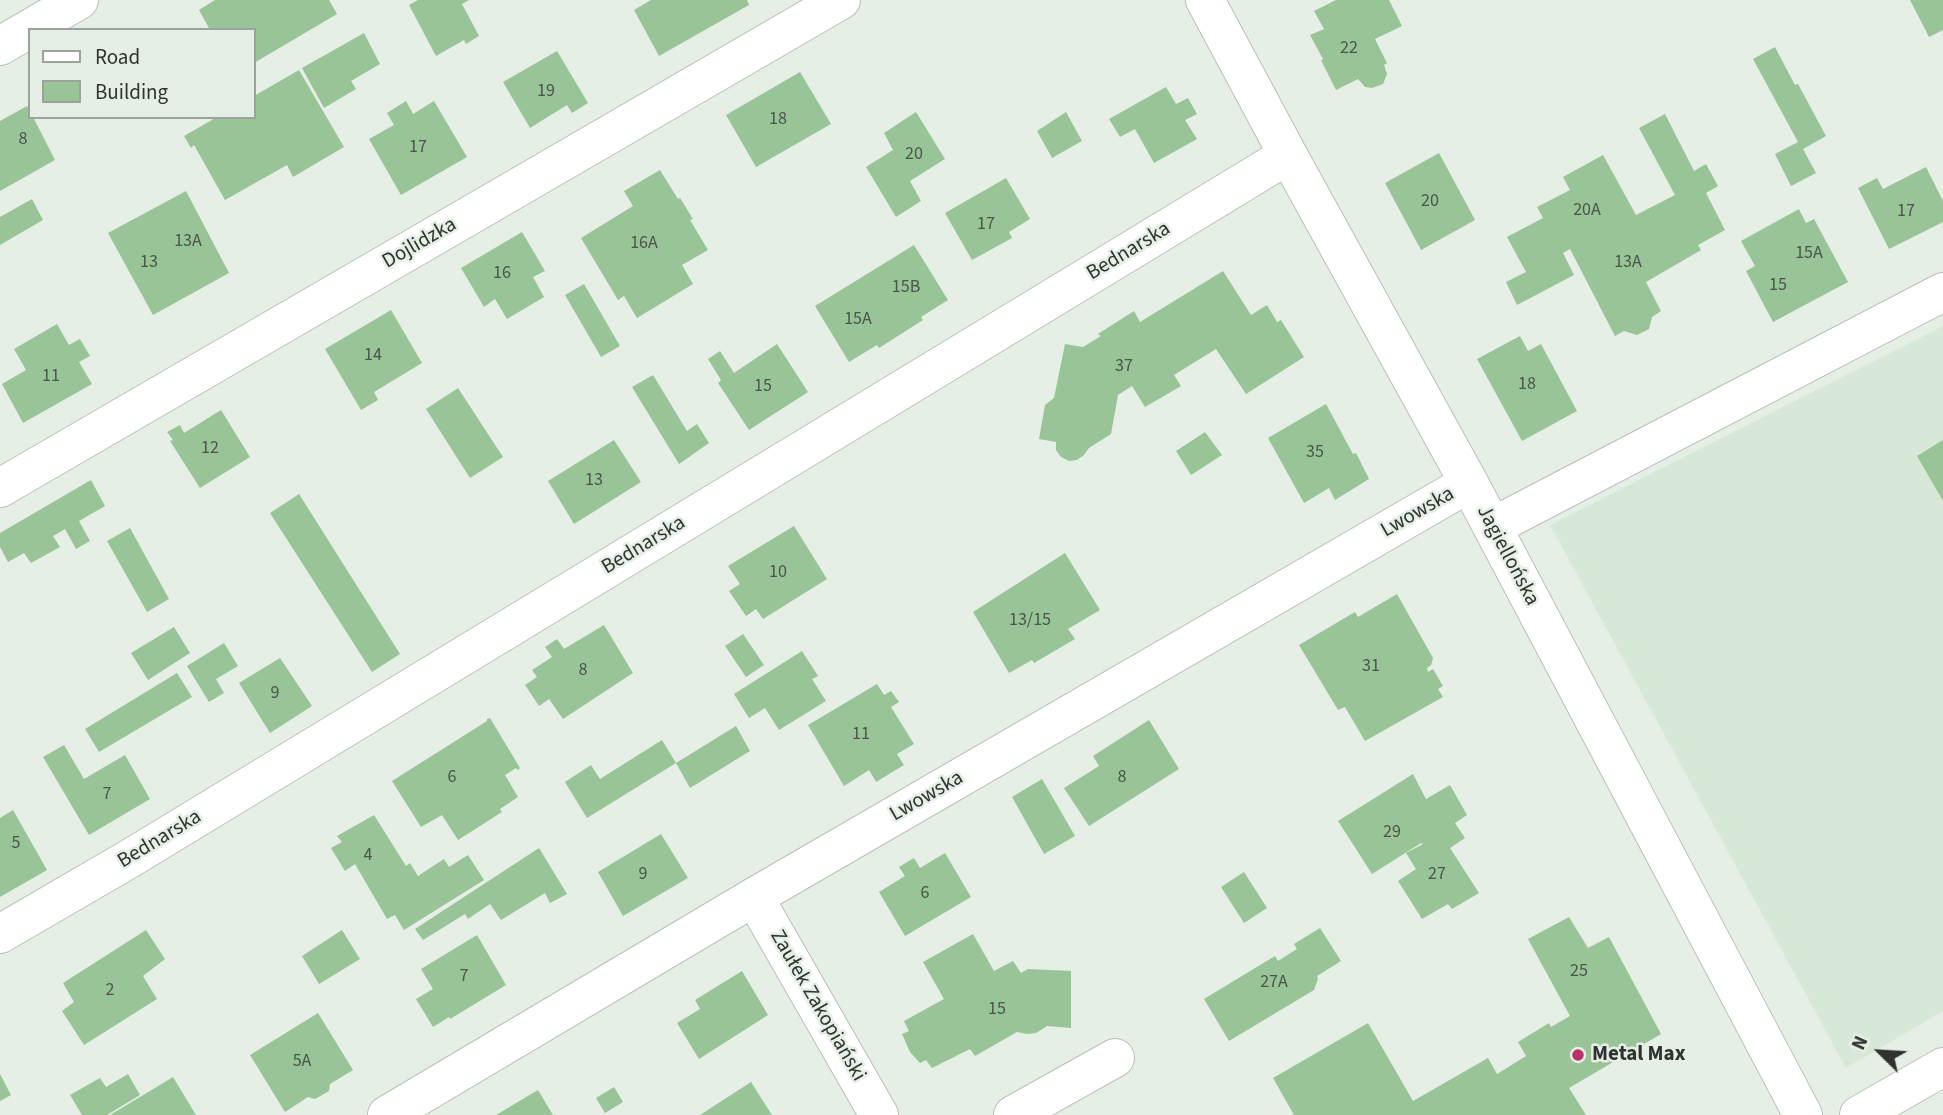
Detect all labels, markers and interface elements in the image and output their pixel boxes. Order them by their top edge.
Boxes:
legend [28,28,256,119]
house number: 22 [1340,38,1358,60]
text: Road [95,42,140,72]
text: Building [95,77,168,107]
house number: 19 [537,81,555,103]
house number: 18 [769,109,787,131]
house number: 8 [19,129,27,151]
house number: 17 [409,137,427,159]
house number: 20 [905,144,923,166]
house number: 20 [1421,191,1439,213]
house number: 20A [1573,200,1601,222]
house number: 17 [1897,201,1915,223]
street label: Dojlidzka [378,213,462,275]
house number: 17 [977,214,995,236]
street label: Bednarska [1083,217,1175,287]
house number: 13A [174,231,202,253]
house number: 16A [630,233,658,255]
house number: 15A [1795,243,1823,265]
house number: 13 [140,252,158,274]
house number: 13A [1614,252,1642,274]
house number: 16 [493,263,511,285]
house number: 15 [1769,275,1787,297]
house number: 15B [892,277,920,299]
house number: 15A [844,309,872,331]
house number: 14 [364,345,382,367]
house number: 37 [1115,356,1133,378]
house number: 11 [42,366,60,388]
house number: 18 [1518,374,1536,396]
house number: 15 [754,376,772,398]
house number: 12 [201,438,219,460]
house number: 35 [1306,442,1324,464]
house number: 13 [585,470,603,492]
street label: Lwowska [1377,482,1459,544]
street label: Jagiellońska [1470,502,1544,610]
street label: Bednarska [598,511,690,581]
house number: 10 [769,562,787,584]
house number: 13/15 [1009,610,1051,632]
house number: 31 [1362,656,1380,678]
house number: 8 [579,660,587,682]
house number: 9 [271,683,279,705]
house number: 11 [852,724,870,746]
street label: Lwowska [886,766,968,828]
house number: 6 [448,767,456,789]
house number: 8 [1118,767,1126,789]
house number: 7 [103,784,111,806]
street label: Bednarska [114,805,206,875]
house number: 29 [1383,822,1401,844]
house number: 5 [12,833,20,855]
house number: 4 [364,845,372,867]
house number: 9 [639,864,647,886]
house number: 27 [1428,864,1446,886]
house number: 6 [921,883,929,905]
street label: Zaułek Zakopiański [763,926,871,1086]
house number: 25 [1570,961,1588,983]
house number: 7 [460,966,468,988]
house number: 27A [1260,972,1288,994]
house number: 2 [106,980,114,1002]
house number: 15 [988,999,1006,1021]
north arrow [1845,1017,1915,1087]
text: N [1845,1032,1875,1055]
place label: Metal Max [1592,1042,1685,1068]
marker: Metal Max [1570,1047,1586,1063]
house number: 5A [293,1051,311,1073]

